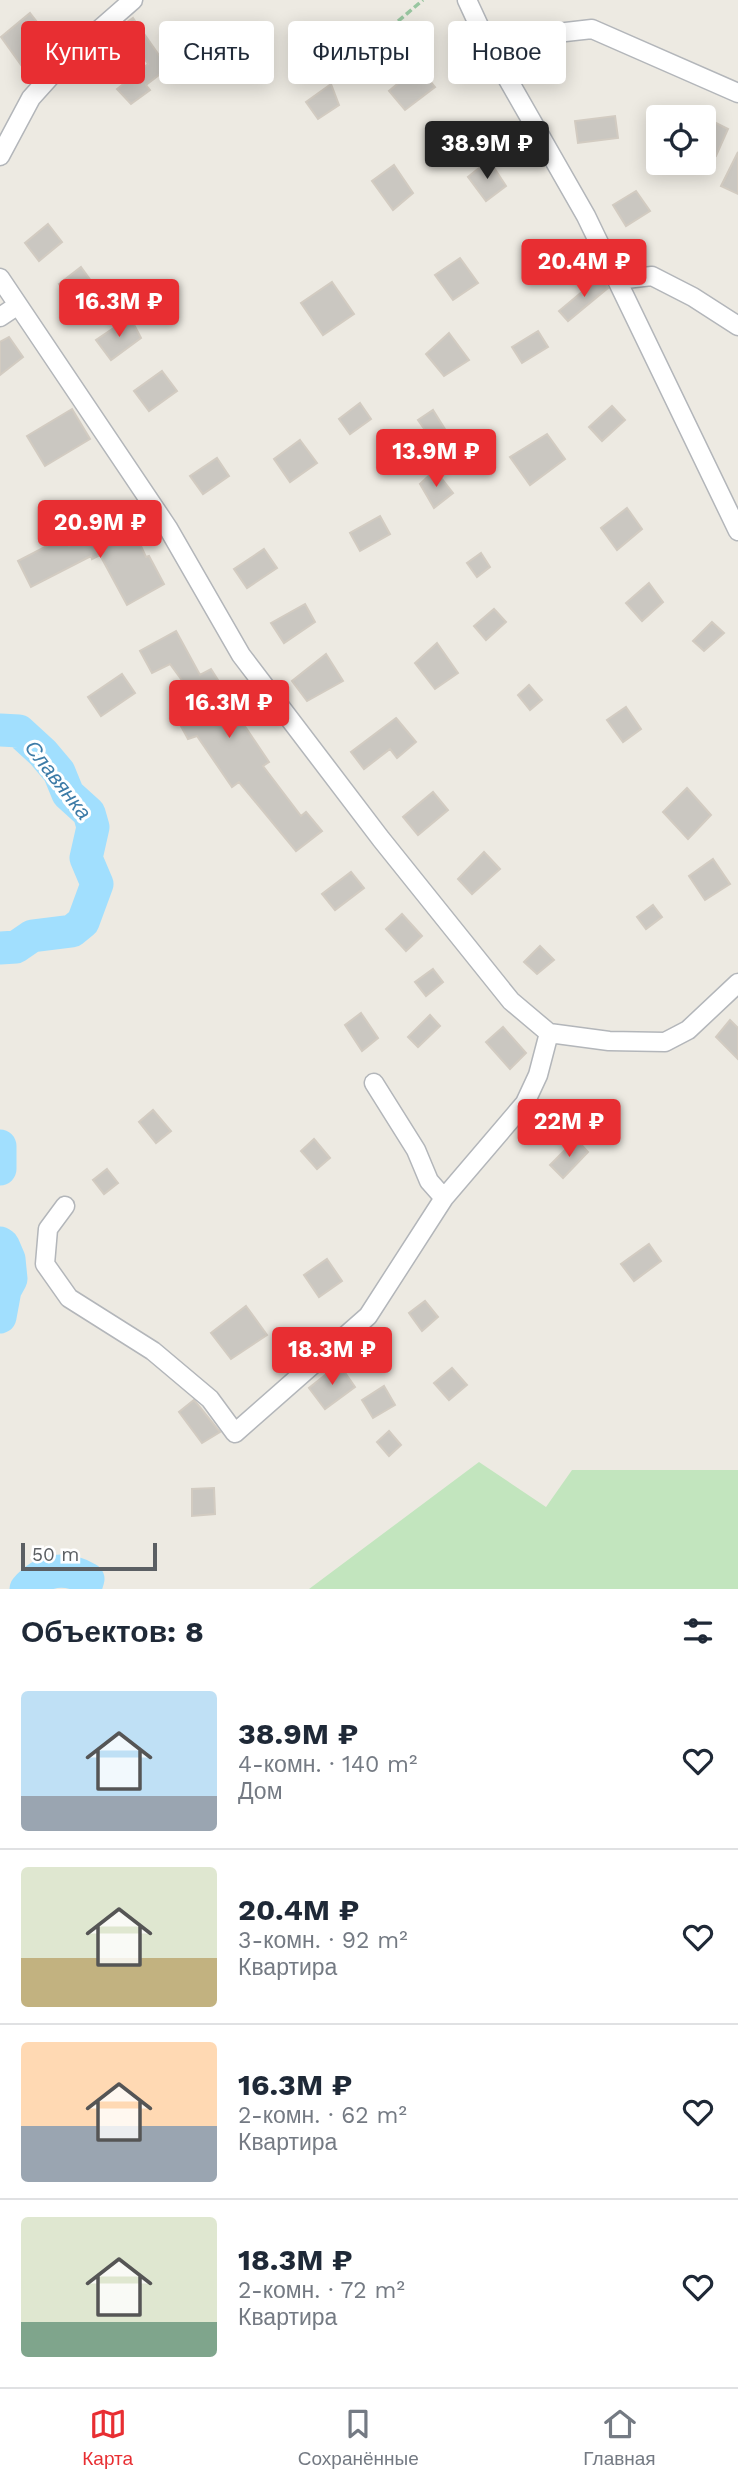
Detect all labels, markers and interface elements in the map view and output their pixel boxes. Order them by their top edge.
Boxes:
chip: Купить [21,21,145,84]
chip: Снять [159,21,274,84]
chip: Фильтры [288,21,434,84]
chip: Новое [448,21,566,84]
map controls [646,105,716,175]
button: locate [646,105,716,175]
pin: 38.9M ₽ [422,122,552,181]
text: 38.9M ₽ [441,130,533,157]
pin: 20.4M ₽ [519,240,649,299]
text: 20.4M ₽ [537,248,631,275]
pin: 16.3M ₽ [54,280,184,339]
text: 16.3M ₽ [75,288,163,315]
pin: 13.9M ₽ [371,430,501,489]
text: 13.9M ₽ [392,438,480,465]
pin: 20.9M ₽ [35,500,165,560]
text: 20.9M ₽ [54,509,146,536]
pin: 16.3M ₽ [164,680,294,740]
text: 16.3M ₽ [185,689,273,716]
water label: Славянка [20,735,97,824]
pin: 22M ₽ [520,1100,618,1159]
text: 22M ₽ [534,1108,604,1135]
pin: 18.3M ₽ [267,1328,397,1387]
text: 18.3M ₽ [288,1336,376,1363]
scale bar [21,1540,158,1572]
text: 50 m [32,1543,79,1566]
icon: filters [679,1612,717,1650]
text: Объектов: 8 [21,1614,204,1649]
text: 38.9M ₽ [238,1716,358,1751]
icon: home [77,1719,161,1803]
icon: heart [679,1742,717,1780]
text: 4-комн. · 140 m² [238,1751,417,1778]
text: Дом [238,1778,282,1805]
text: 20.4M ₽ [238,1892,359,1927]
icon: home [77,1895,161,1979]
icon: heart [679,1918,717,1956]
text: 3-комн. · 92 m² [238,1927,408,1954]
text: Квартира [238,1954,337,1981]
text: 16.3M ₽ [238,2067,352,2102]
icon: home [77,2070,161,2154]
icon: heart [679,2093,717,2131]
text: 2-комн. · 62 m² [238,2102,407,2129]
text: Квартира [238,2129,337,2156]
text: 18.3M ₽ [238,2242,353,2277]
icon: home [77,2245,161,2329]
icon: heart [679,2268,717,2306]
text: 2-комн. · 72 m² [238,2277,405,2304]
text: Квартира [238,2304,337,2331]
tab: Карта [82,2405,133,2470]
tab: Сохранённые [298,2405,419,2470]
tab: Главная [583,2405,656,2470]

